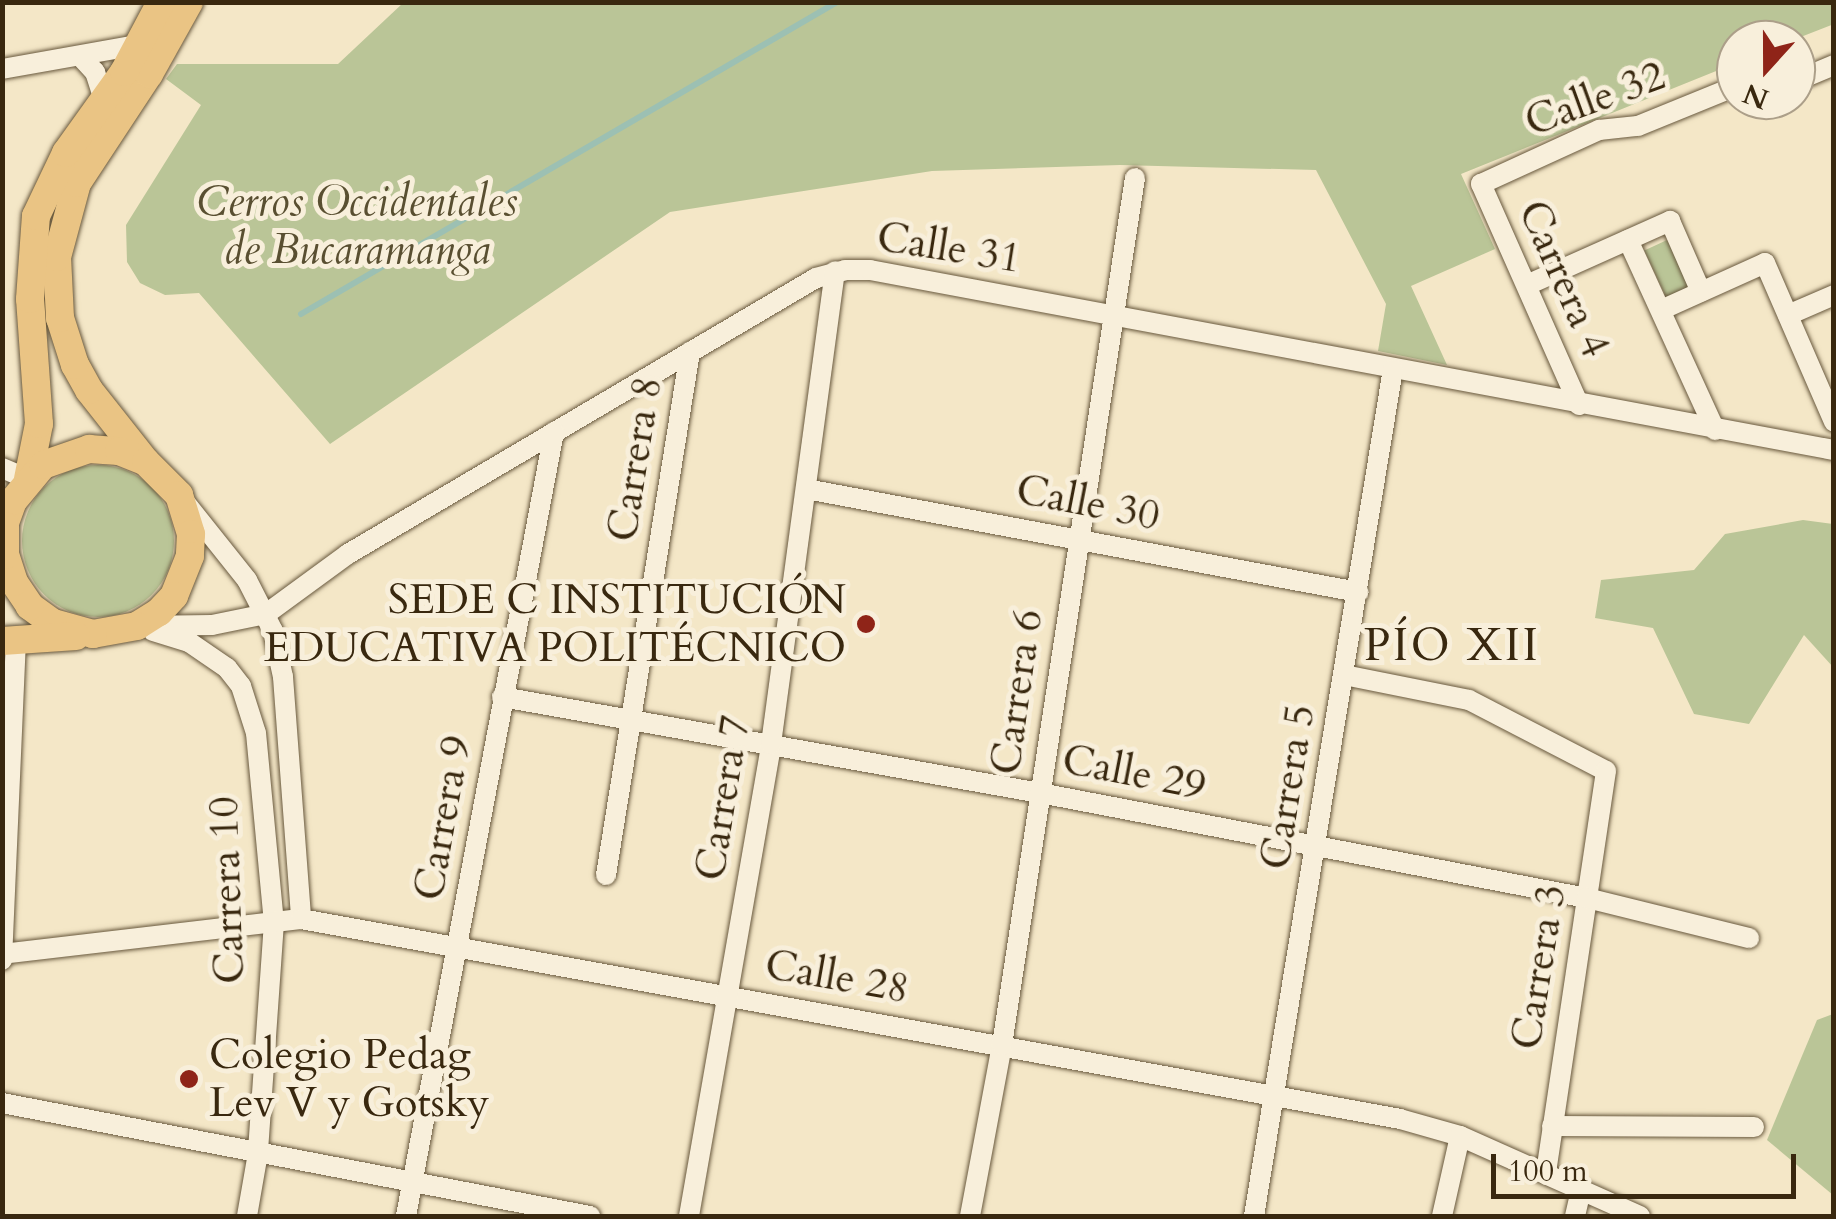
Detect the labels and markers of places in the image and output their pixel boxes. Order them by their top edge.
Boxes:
place label: SEDE C INSTITUCIÓN EDUCATIVA POLITÉCNICO [264,575,846,674]
marker: SEDE C INSTITUCIÓN EDUCATIVA POLITÉCNICO [855,613,877,635]
place label: Colegio Pedag Lev V y Gotsky [209,1030,490,1128]
marker: Colegio Pedag Lev V y Gotsky [178,1068,200,1090]

